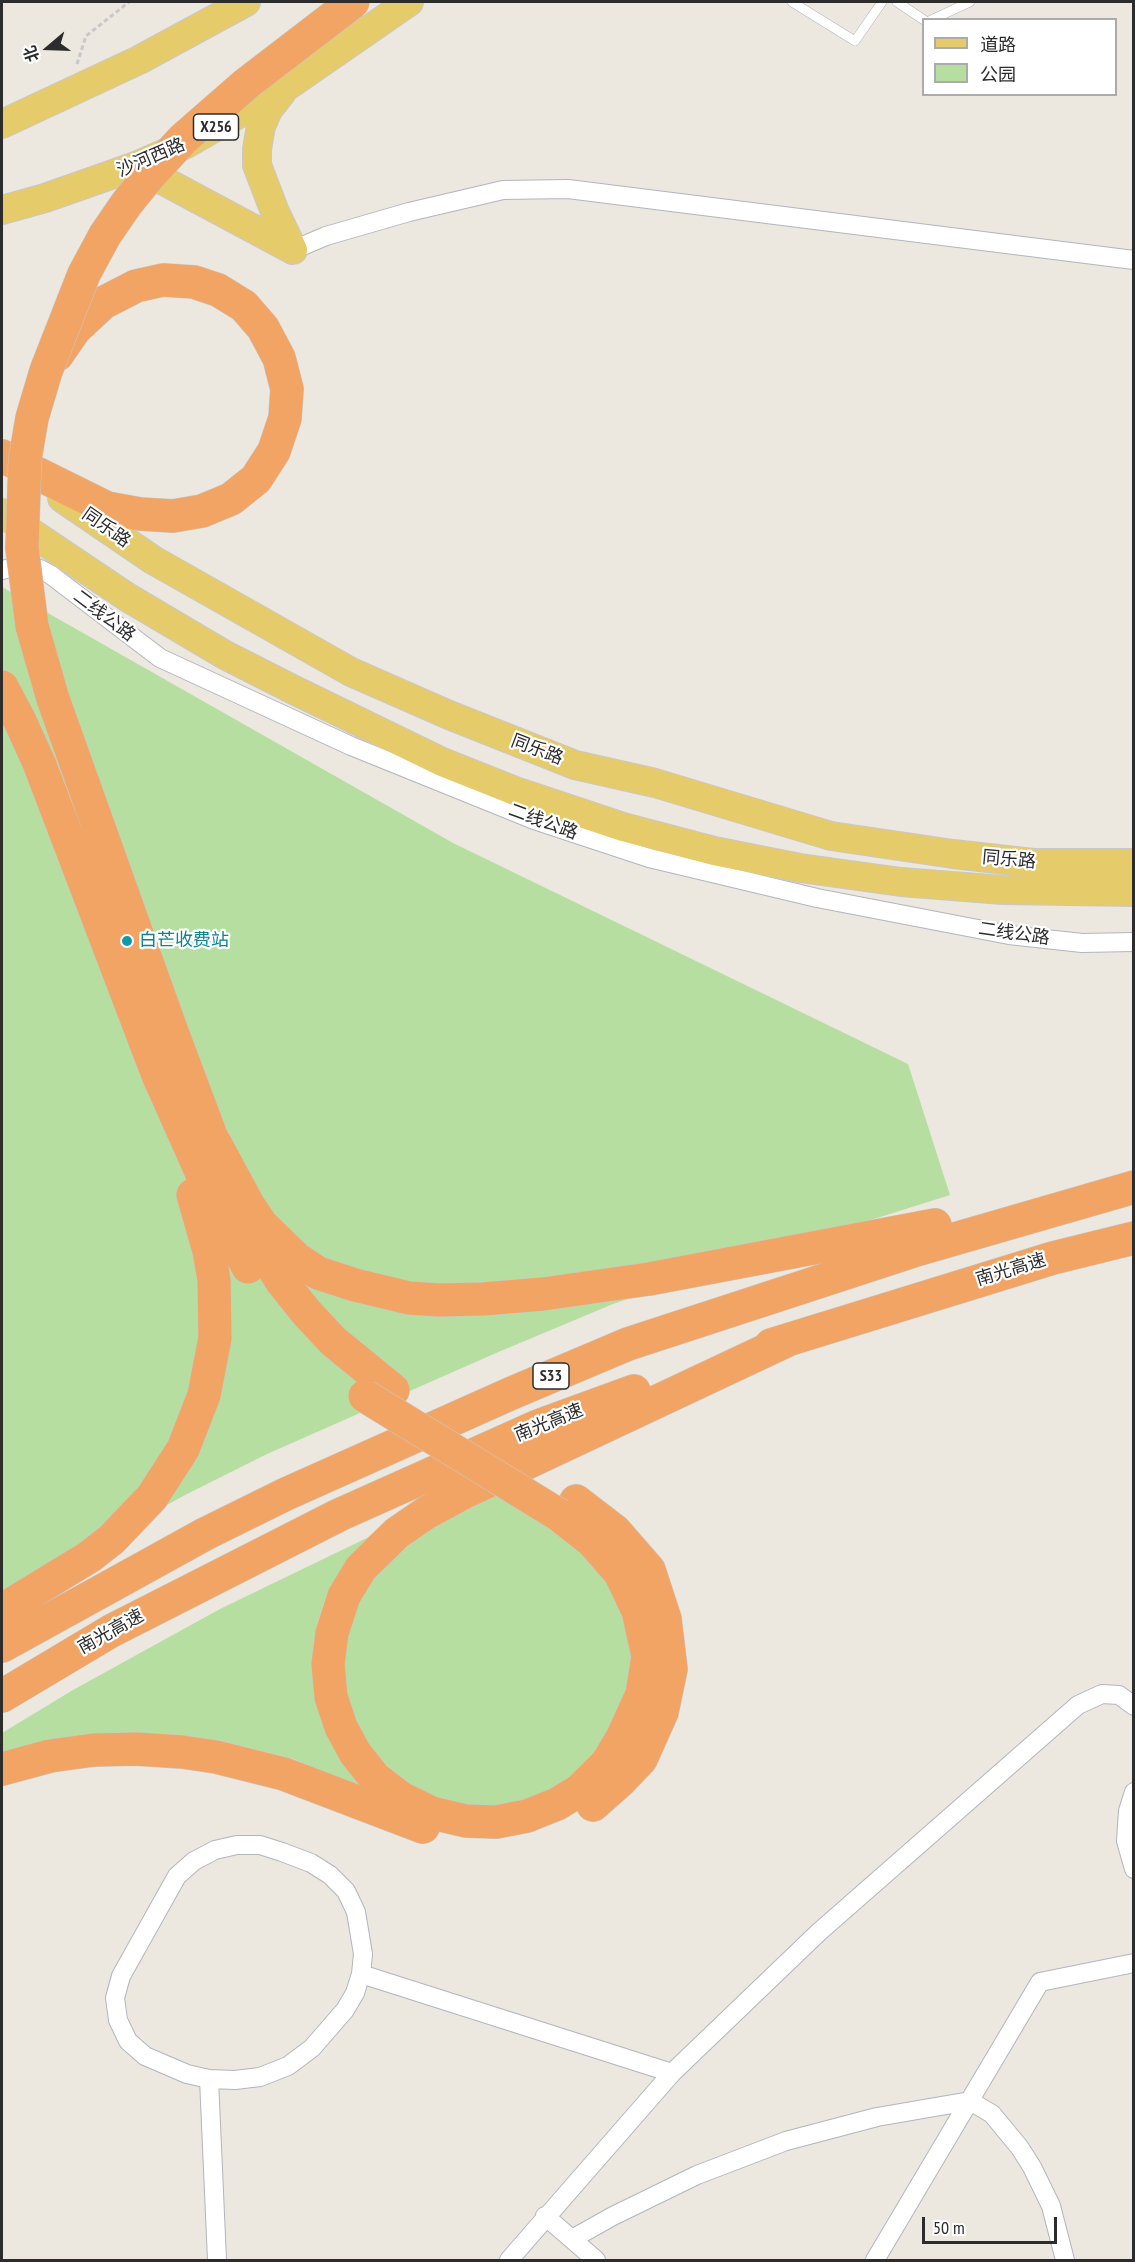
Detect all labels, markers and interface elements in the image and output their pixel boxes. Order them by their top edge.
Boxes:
north arrow [18,18,78,78]
legend [922,18,1117,96]
text: 道路 [980,33,1016,56]
text: 北 [19,43,43,65]
text: 公园 [980,63,1016,86]
road number: X256 [194,114,238,140]
street label: 沙河西路 [114,134,188,182]
street label: 同乐路 [78,504,134,552]
street label: 二线公路 [69,586,139,646]
street label: 同乐路 [508,730,566,770]
street label: 二线公路 [505,800,581,844]
street label: 同乐路 [981,847,1037,873]
street label: 二线公路 [977,918,1051,950]
place label: 白芒收费站 [139,930,229,952]
marker: 白芒收费站 [120,934,134,948]
street label: 南光高速 [973,1249,1049,1291]
road number: S33 [533,1363,569,1389]
street label: 南光高速 [512,1400,586,1446]
street label: 南光高速 [74,1605,148,1659]
scale bar [925,2205,1060,2243]
text: 50 m [933,2216,965,2239]

